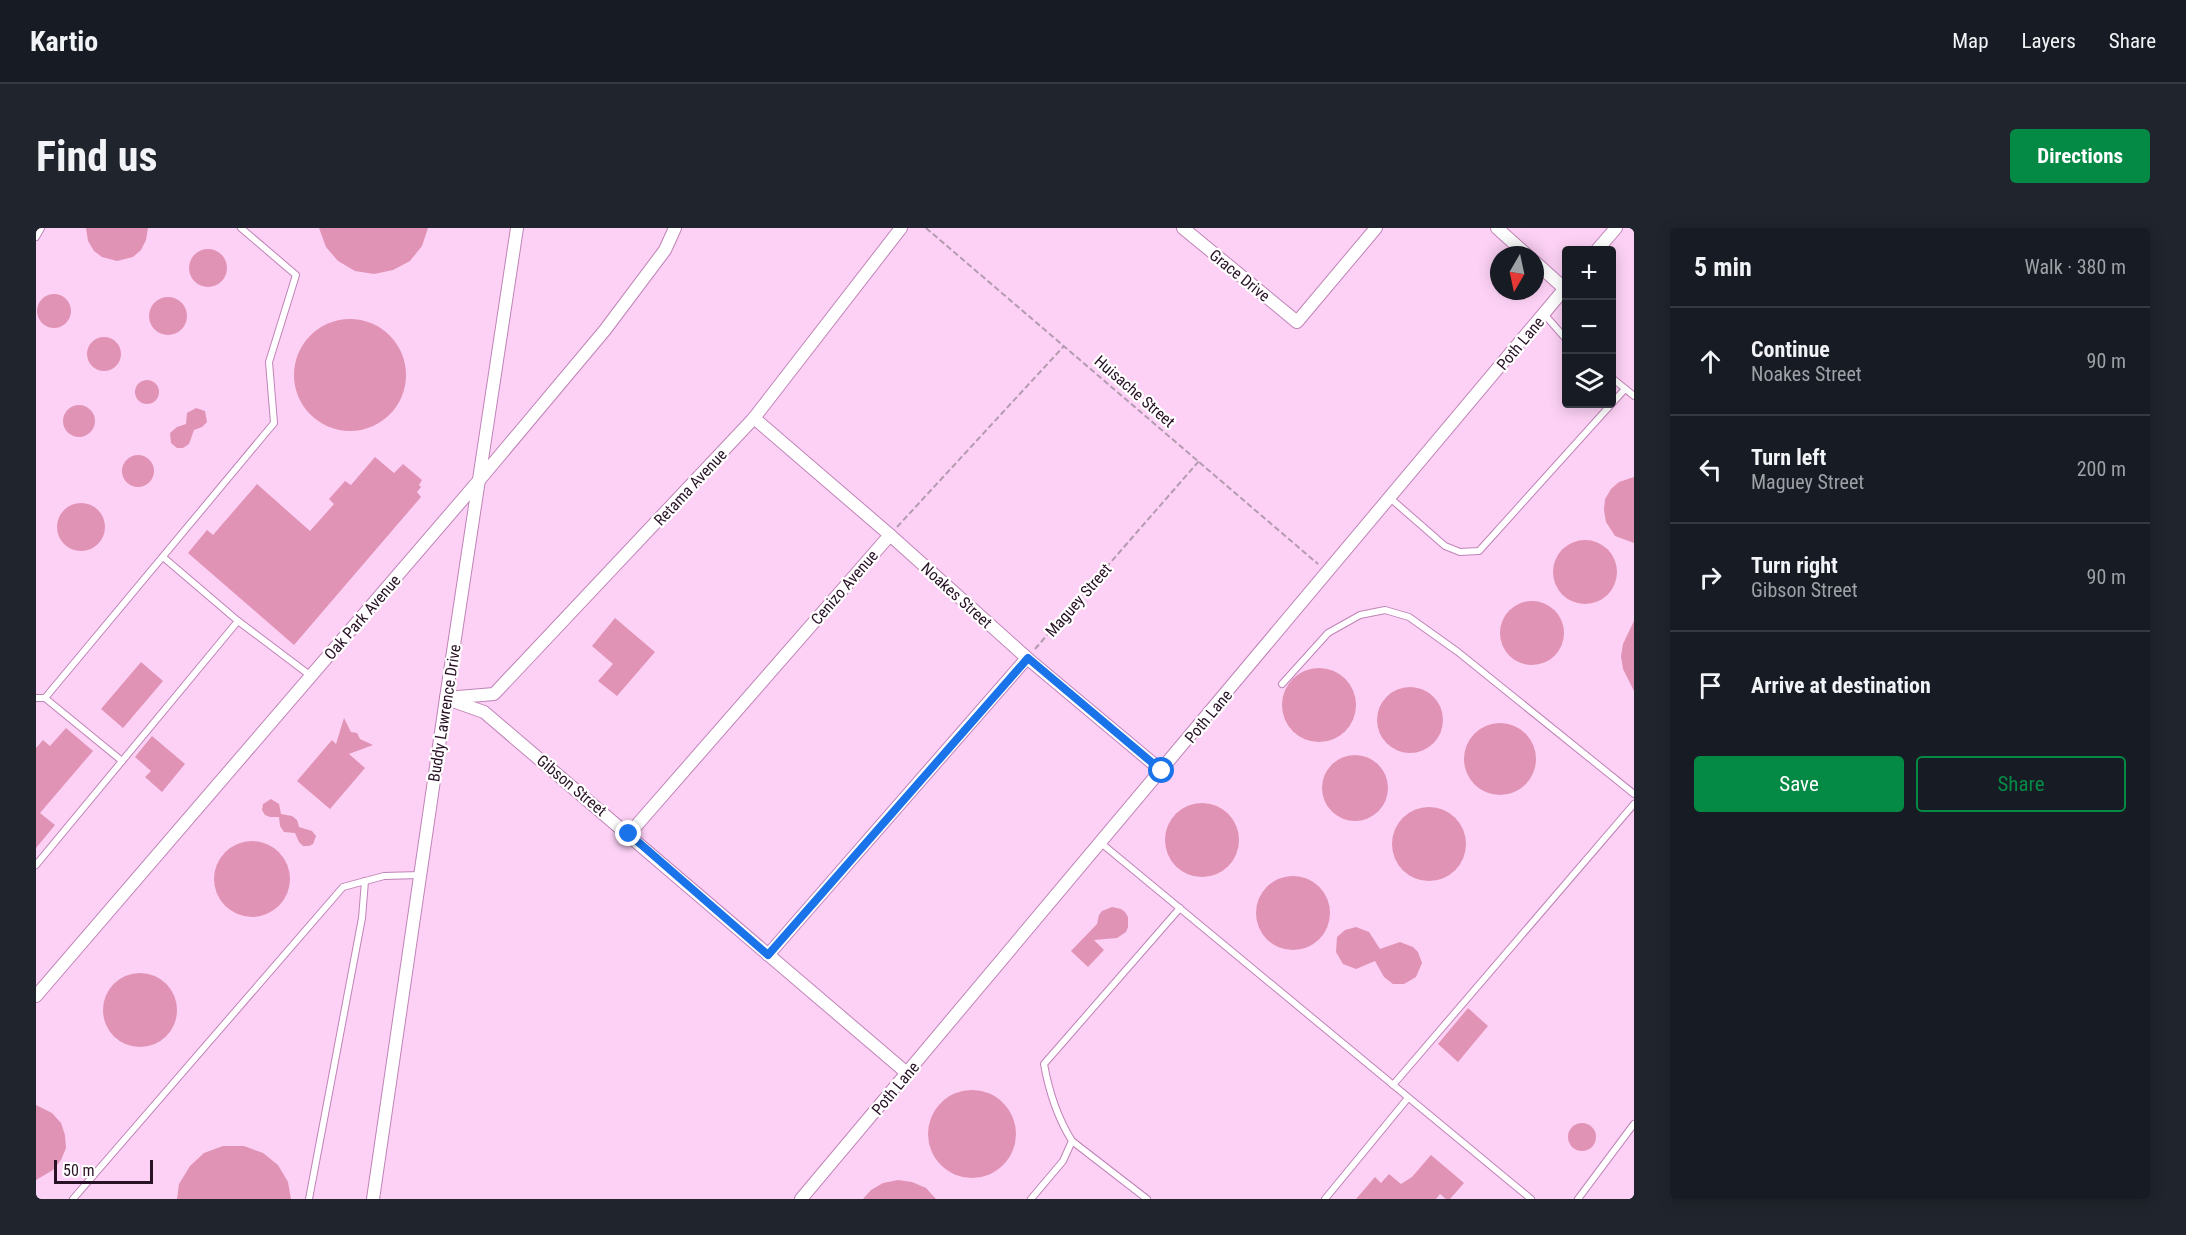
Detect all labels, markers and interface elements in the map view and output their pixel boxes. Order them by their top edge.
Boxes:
text: Kartio [30,25,98,58]
text: Map [1952,29,1989,53]
text: Layers [2022,29,2076,53]
text: Share [2109,29,2156,53]
button: Directions [2010,129,2150,183]
text: Find us [36,132,157,181]
street label: Grace Drive [1206,245,1274,305]
north arrow [1490,246,1544,300]
map controls [1562,246,1616,408]
button: + [1562,246,1616,300]
text: 5 min [1694,252,1752,282]
text: Walk · 380 m [2025,255,2126,279]
button: − [1562,300,1616,354]
street label: Poth Lane [1493,313,1548,374]
text: Continue [1751,337,1830,362]
icon: ahead [1694,345,1727,378]
text: 90 m [2087,349,2126,373]
street label: Huisache Street [1091,351,1179,432]
button: layers [1562,354,1616,408]
text: Noakes Street [1751,362,1862,386]
street label: Retama Avenue [650,445,731,530]
text: Turn left [1751,445,1826,470]
icon: left [1694,453,1727,486]
text: 200 m [2077,457,2126,481]
text: Maguey Street [1751,470,1864,494]
street label: Cenizo Avenue [807,546,882,629]
text: Turn right [1751,553,1838,578]
street label: Noakes Street [917,559,996,632]
street label: Maguey Street [1041,560,1115,641]
icon: right [1694,561,1727,594]
text: 90 m [2087,565,2126,589]
street label: Oak Park Avenue [320,571,404,664]
text: Gibson Street [1751,578,1858,602]
street label: Buddy Lawrence Drive [424,643,465,783]
icon: arrive [1694,669,1727,702]
text: Arrive at destination [1751,673,1931,698]
street label: Poth Lane [1181,686,1236,747]
street label: Gibson Street [533,751,611,820]
button: Save [1694,756,1904,812]
button: Share [1916,756,2126,812]
route start [1148,757,1174,783]
route end [615,820,641,846]
street label: Poth Lane [868,1058,923,1119]
scale bar [54,1157,153,1184]
text: 50 m [63,1161,95,1180]

